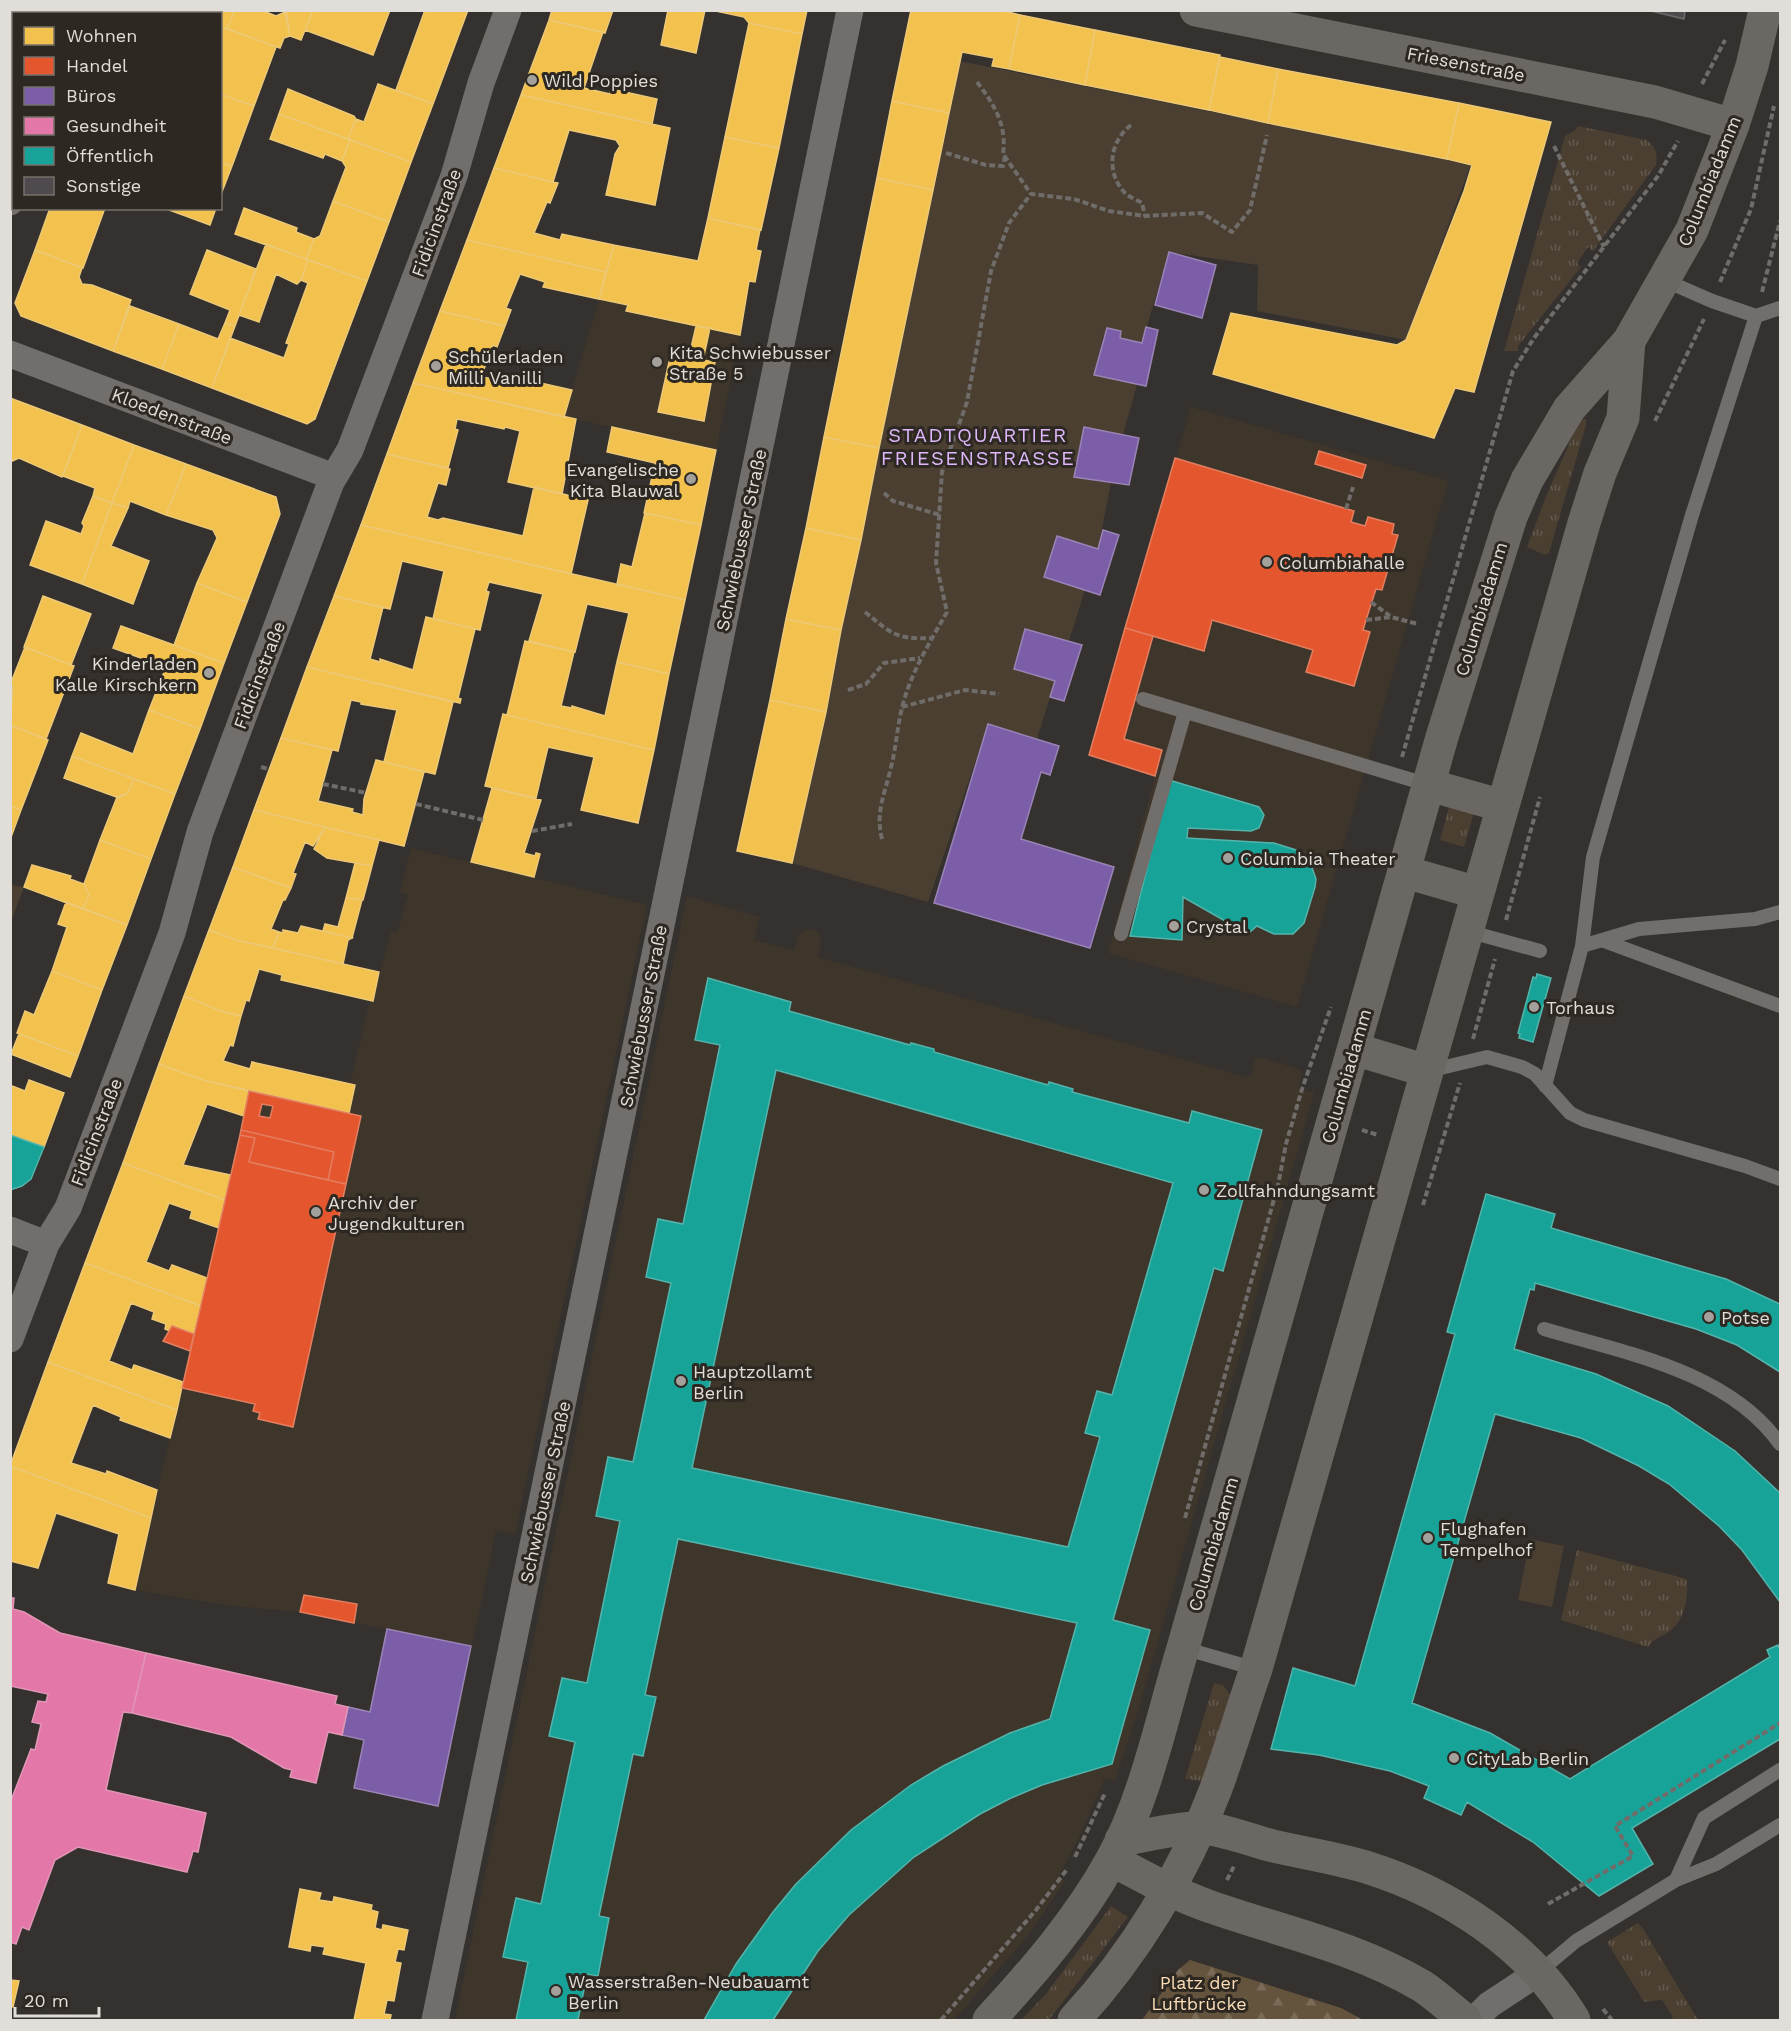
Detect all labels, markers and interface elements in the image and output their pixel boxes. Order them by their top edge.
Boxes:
legend [12,12,222,210]
text: Wohnen [66,25,137,46]
street label: Friesenstraße [1405,42,1527,86]
text: Handel [66,55,128,76]
place label: Wild Poppies [544,70,658,91]
marker: Wild Poppies [525,73,539,87]
text: Büros [66,85,116,106]
street label: Columbiadamm [1673,113,1745,249]
text: Gesundheit [66,115,167,136]
text: Öffentlich [66,145,154,166]
street label: Fidicinstraße [407,166,465,280]
text: Sonstige [66,175,141,196]
place label: Kita Schwiebusser Straße 5 [669,342,831,384]
place label: Schülerladen Milli Vanilli [448,346,564,388]
marker: Kita Schwiebusser Straße 5 [650,355,664,369]
marker: Schülerladen Milli Vanilli [429,359,443,373]
street label: Kloedenstraße [109,383,235,449]
district label: STADTQUARTIER FRIESENSTRASSE [881,423,1075,470]
street label: Schwiebusser Straße [711,447,771,633]
place label: Evangelische Kita Blauwal [566,459,679,501]
marker: Evangelische Kita Blauwal [684,472,698,486]
street label: Columbiadamm [1451,539,1511,679]
place label: Columbiahalle [1279,552,1405,573]
marker: Columbiahalle [1260,555,1274,569]
street label: Fidicinstraße [229,618,289,732]
place label: Kinderladen Kalle Kirschkern [55,653,197,695]
marker: Kinderladen Kalle Kirschkern [202,666,216,680]
place label: Columbia Theater [1240,848,1396,869]
marker: Columbia Theater [1221,851,1235,865]
place label: Crystal [1186,916,1248,937]
marker: Crystal [1167,919,1181,933]
street label: Schwiebusser Straße [615,923,671,1109]
place label: Torhaus [1546,997,1615,1018]
marker: Torhaus [1527,1000,1541,1014]
street label: Columbiadamm [1317,1006,1375,1146]
street label: Fidicinstraße [66,1075,126,1189]
place label: Zollfahndungsamt [1216,1180,1376,1201]
marker: Zollfahndungsamt [1197,1183,1211,1197]
place label: Archiv der Jugendkulturen [328,1192,465,1234]
marker: Archiv der Jugendkulturen [309,1205,323,1219]
place label: Potse [1721,1307,1770,1328]
marker: Potse [1702,1310,1716,1324]
place label: Hauptzollamt Berlin [693,1361,813,1403]
marker: Hauptzollamt Berlin [674,1374,688,1388]
street label: Schwiebusser Straße [515,1399,575,1585]
street label: Columbiadamm [1184,1474,1242,1614]
place label: Flughafen Tempelhof [1440,1518,1532,1560]
marker: Flughafen Tempelhof [1421,1531,1435,1545]
place label: CityLab Berlin [1466,1748,1589,1769]
marker: CityLab Berlin [1447,1751,1461,1765]
place label: Wasserstraßen-Neubauamt Berlin [568,1971,810,2013]
park label: Platz der Luftbrücke [1151,1972,1247,2014]
scale bar [15,1980,99,2018]
marker: Wasserstraßen-Neubauamt Berlin [549,1984,563,1998]
text: 20 m [24,1990,69,2011]

